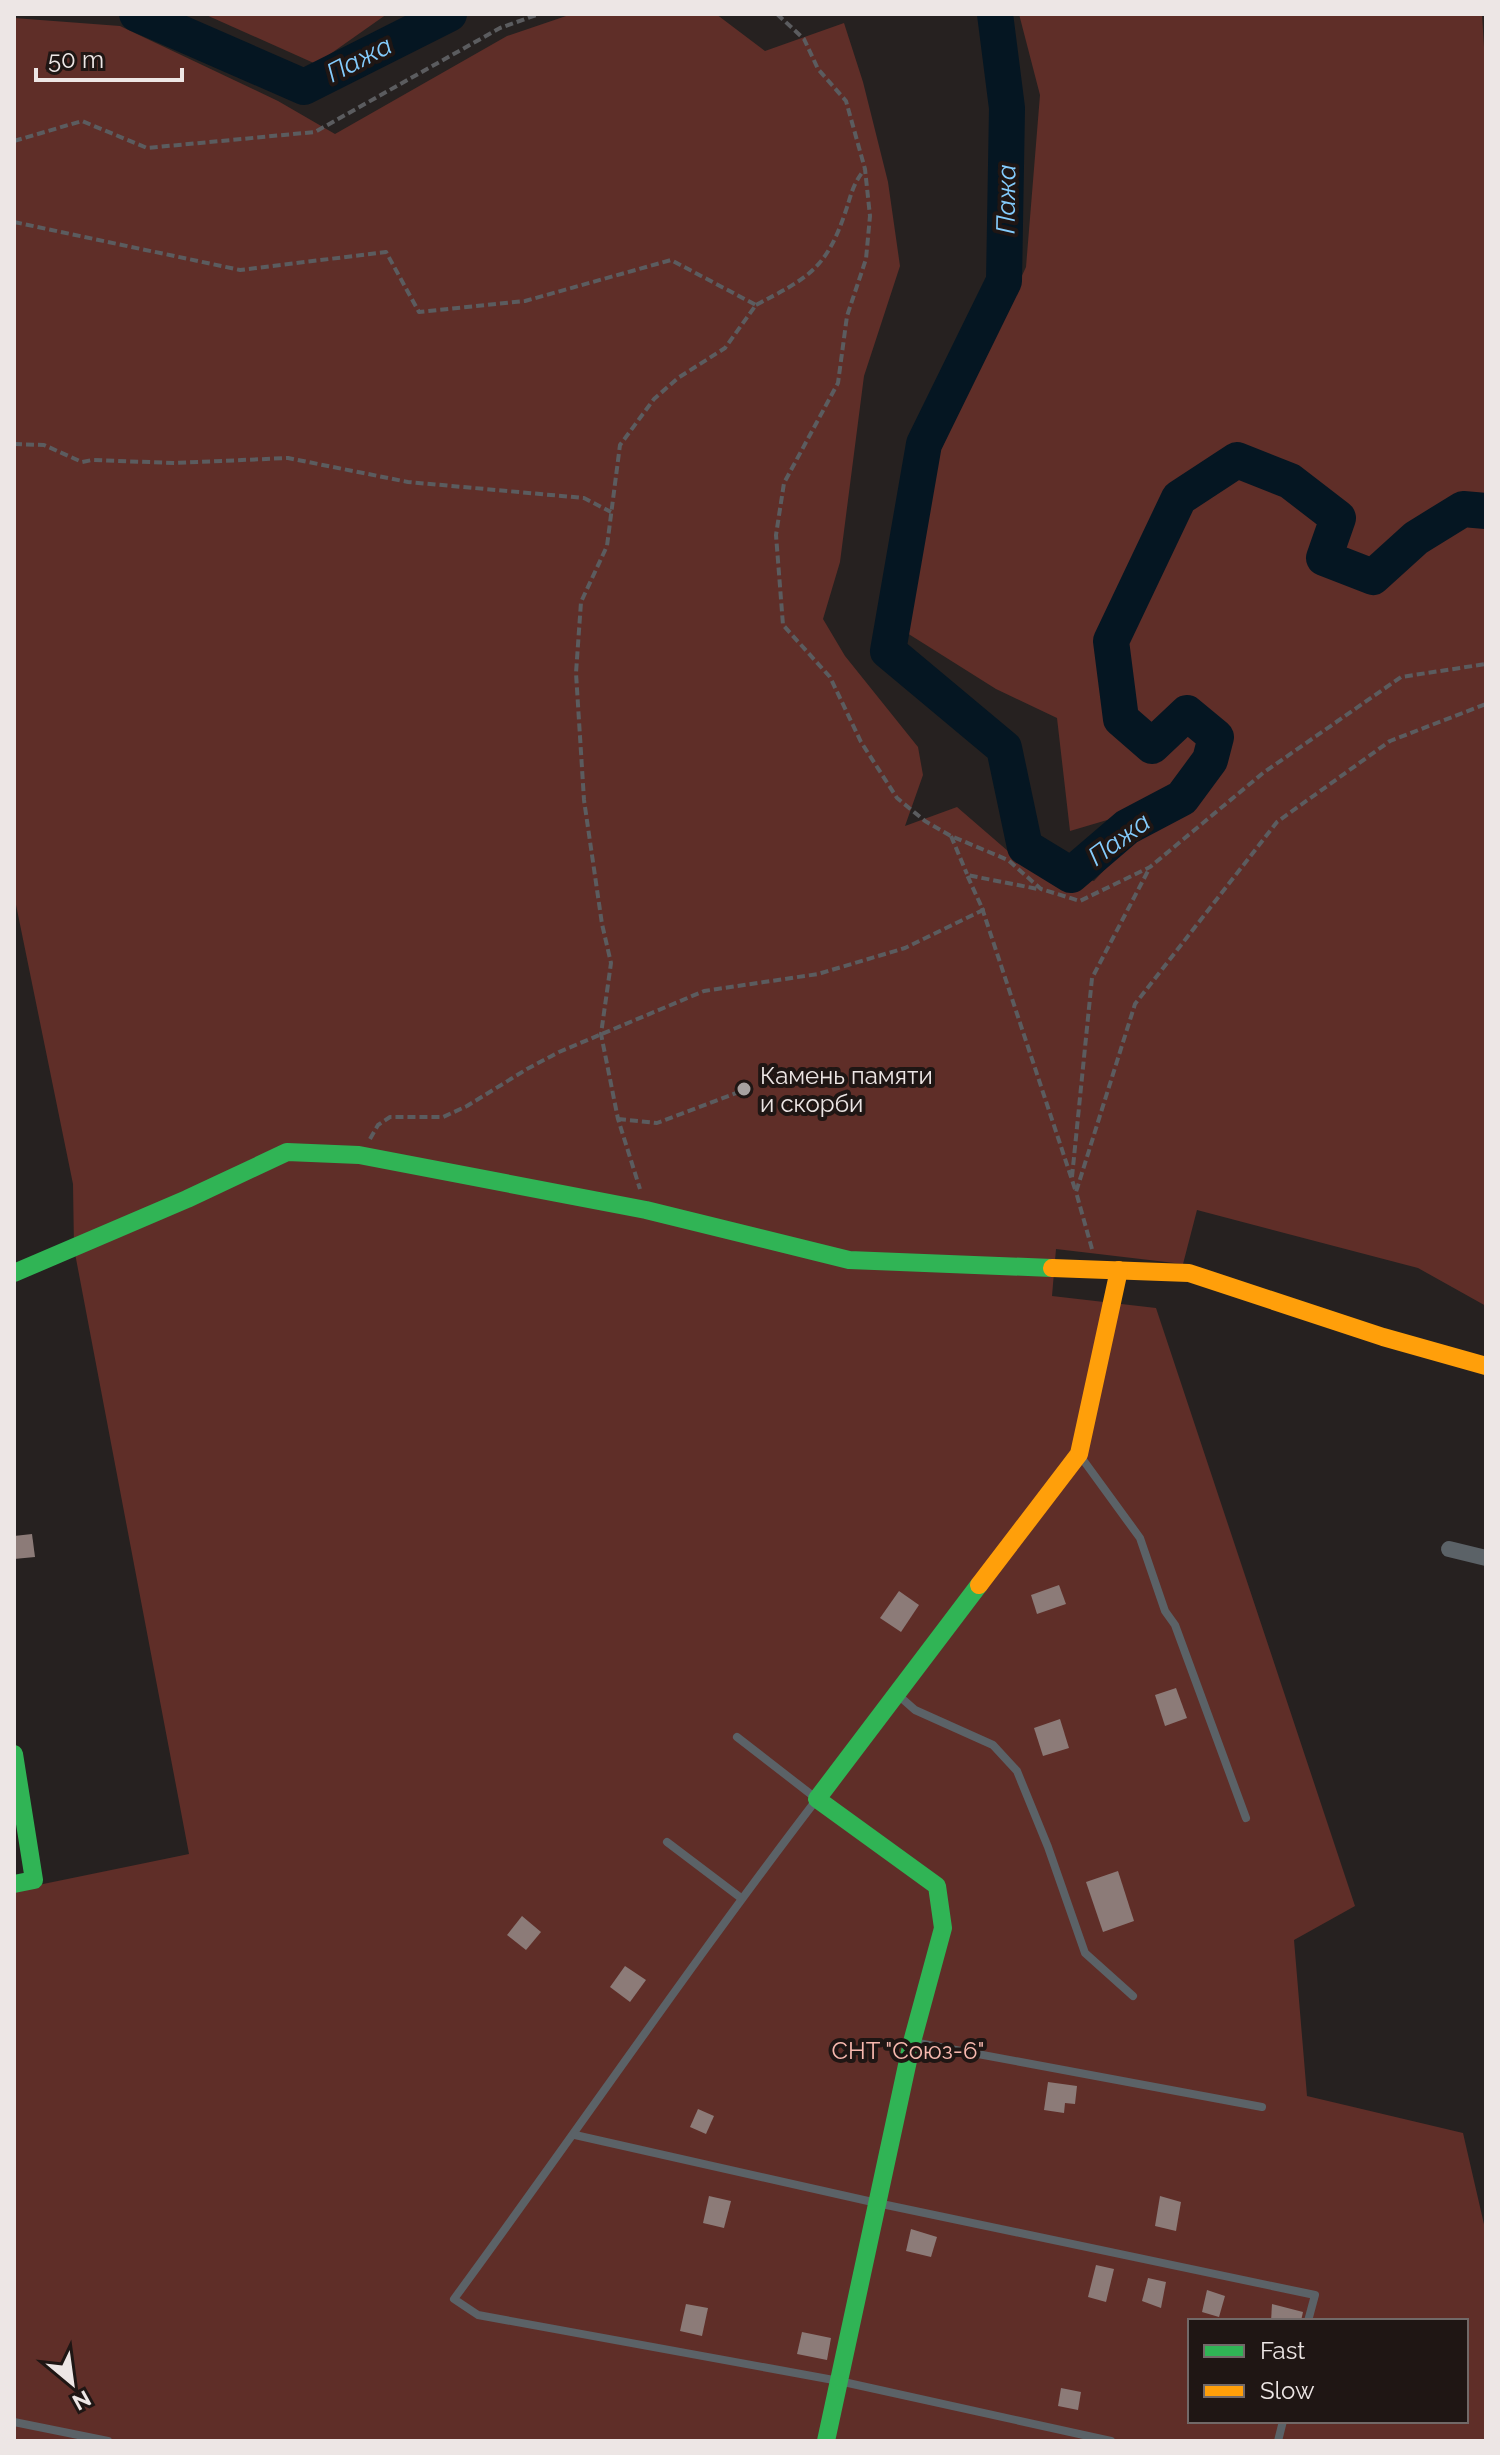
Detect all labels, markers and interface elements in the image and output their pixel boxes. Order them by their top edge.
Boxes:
water label: Пажа [321,30,397,88]
scale bar [36,32,182,82]
text: 50 m [48,45,104,74]
water label: Пажа [990,164,1022,234]
water label: Пажа [1082,806,1156,872]
place label: Камень памяти и скорби [760,1061,933,1118]
marker: Камень памяти и скорби [735,1080,753,1098]
park label: СНТ "Союз-6" [832,2036,984,2065]
legend [1188,2319,1468,2423]
text: Fast [1260,2336,1305,2365]
north arrow [32,2343,112,2423]
text: Slow [1260,2376,1315,2405]
text: N [68,2385,95,2416]

